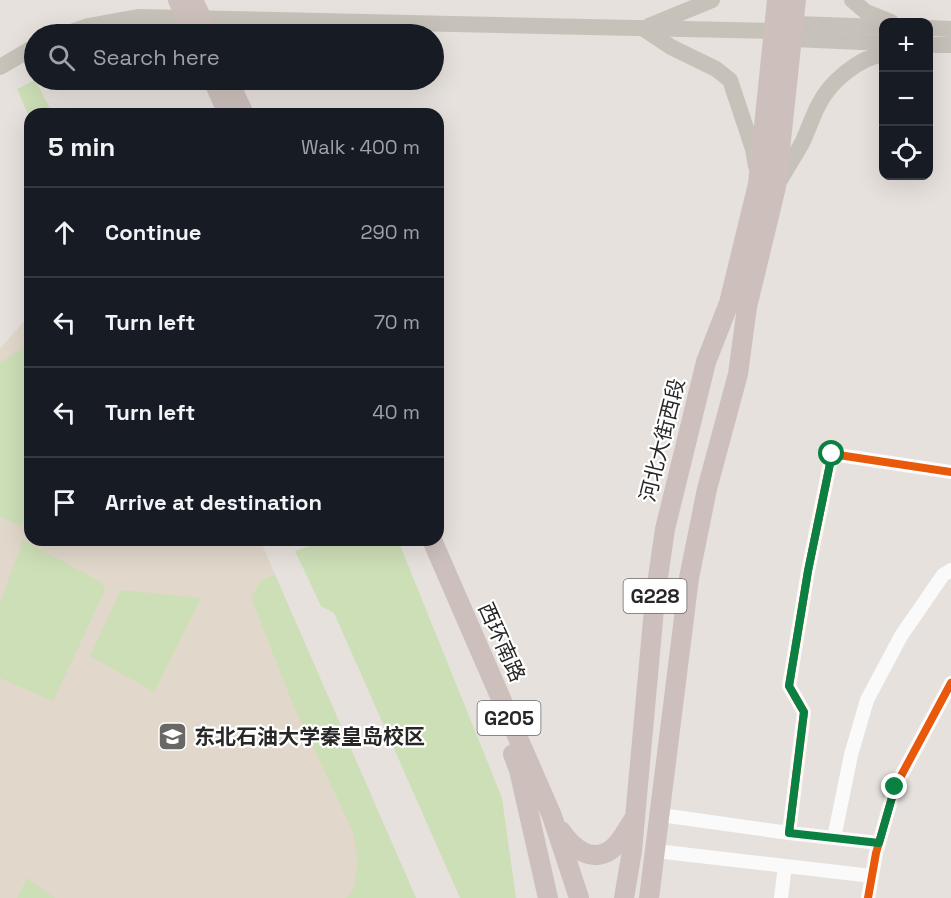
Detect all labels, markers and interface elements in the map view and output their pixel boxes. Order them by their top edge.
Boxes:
map controls [879,18,933,180]
button: + [879,18,933,72]
search box [24,24,444,90]
icon: search [45,41,78,74]
text: Search here [93,43,220,71]
button: − [879,72,933,126]
button: locate [879,126,933,180]
text: 5 min [48,130,115,164]
text: Walk · 400 m [301,134,420,160]
icon: ahead [48,216,81,249]
text: Continue [105,218,201,246]
text: 290 m [361,219,420,245]
icon: left [48,306,81,339]
text: Turn left [105,308,195,336]
text: 70 m [374,309,420,335]
street label: 河北大街西段 [634,376,690,504]
icon: left [48,396,81,429]
text: Turn left [105,398,195,426]
text: 40 m [372,399,420,425]
route start [818,440,844,466]
icon: arrive [48,486,81,519]
text: Arrive at destination [105,488,322,516]
road number: G228 [624,579,686,613]
street label: 西环南路 [473,598,531,686]
road number: G205 [478,701,540,735]
school or university icon: 东北石油大学秦皇岛校区 [157,720,189,752]
place label: 东北石油大学秦皇岛校区 [194,723,425,750]
route end [881,773,907,799]

